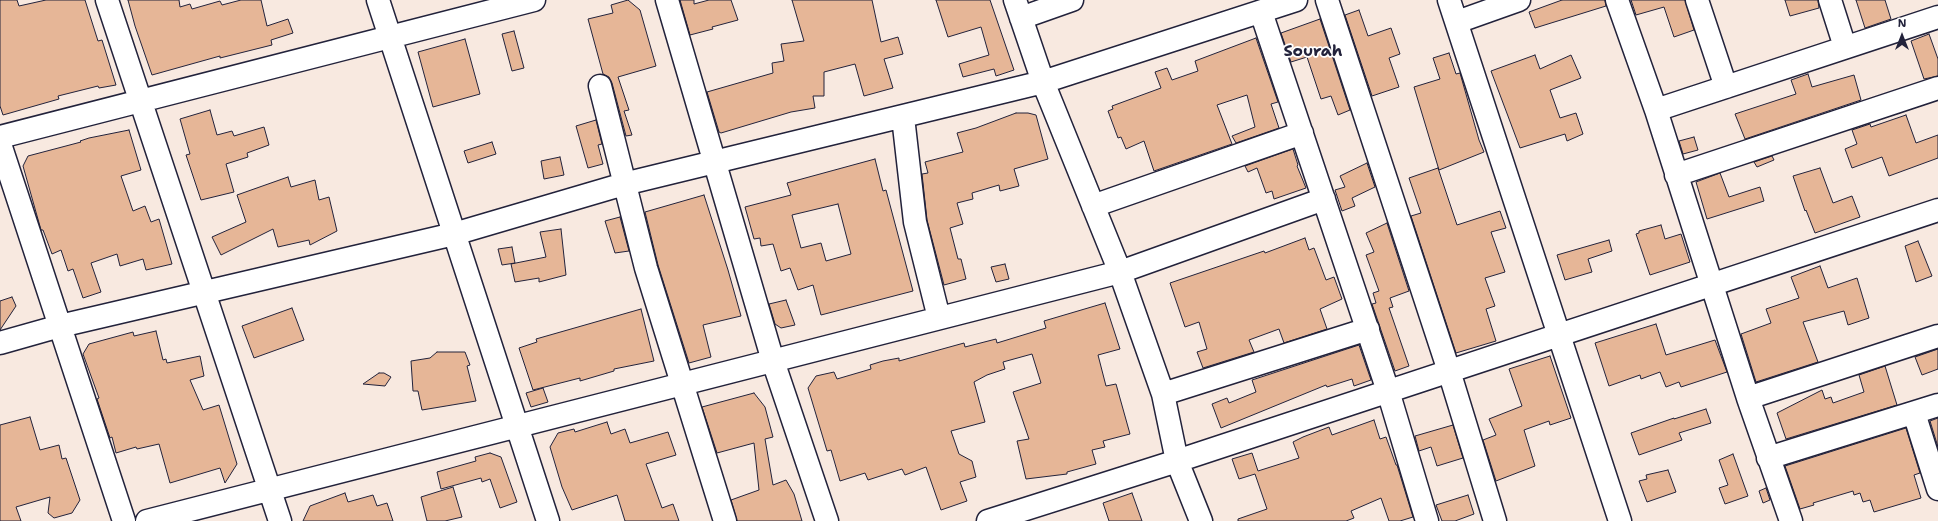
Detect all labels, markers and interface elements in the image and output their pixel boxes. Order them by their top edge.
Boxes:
north arrow [1882,16,1922,56]
text: N [1898,16,1906,31]
district label: Sourah [1284,42,1342,62]

